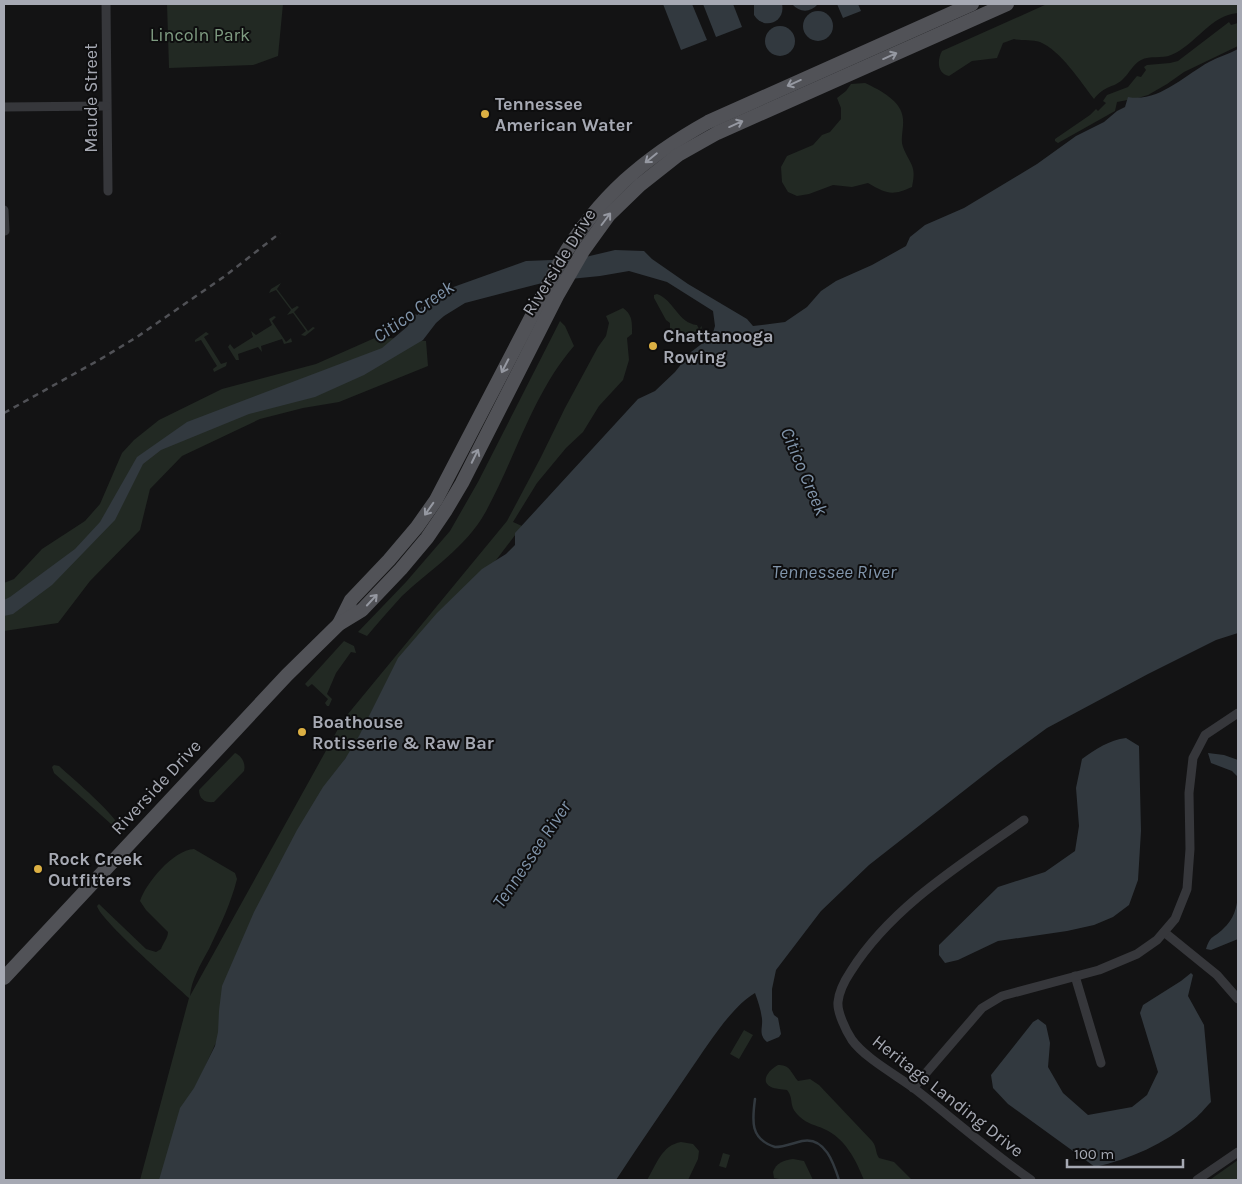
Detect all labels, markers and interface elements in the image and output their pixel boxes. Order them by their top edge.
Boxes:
park label: Lincoln Park [150,24,250,46]
street label: Maude Street [80,43,102,153]
one-way arrow [882,51,897,61]
one-way arrow [787,79,802,89]
place label: Tennessee American Water [495,93,632,136]
marker: Tennessee American Water [479,108,491,120]
one-way arrow [728,119,743,129]
one-way arrow [645,153,658,164]
street label: Riverside Drive [517,204,601,320]
one-way arrow [601,213,612,226]
water label: Citico Creek [369,276,458,348]
place label: Chattanooga Rowing [663,325,773,368]
marker: Chattanooga Rowing [647,340,659,352]
one-way arrow [500,358,509,373]
water label: Citico Creek [776,424,833,519]
one-way arrow [471,449,481,464]
one-way arrow [424,502,434,516]
water label: Tennessee River [772,561,898,583]
one-way arrow [366,593,378,606]
place label: Boathouse Rotisserie & Raw Bar [312,711,494,754]
marker: Boathouse Rotisserie & Raw Bar [296,726,308,738]
street label: Riverside Drive [106,735,206,839]
water label: Tennessee River [488,796,577,912]
place label: Rock Creek Outfitters [48,848,143,891]
marker: Rock Creek Outfitters [32,863,44,875]
street label: Heritage Landing Drive [868,1030,1028,1162]
scale bar [1067,1136,1183,1168]
text: 100 m [1074,1145,1114,1163]

